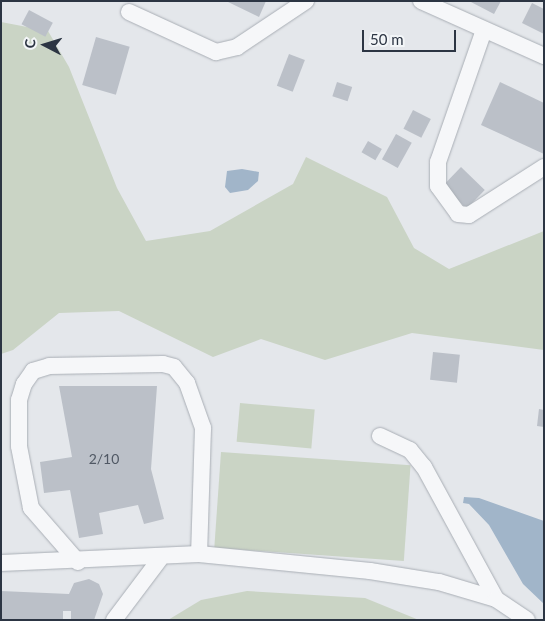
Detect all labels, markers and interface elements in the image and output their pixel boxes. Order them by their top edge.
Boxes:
north arrow [20,20,70,70]
scale bar [365,20,459,52]
text: 50 m [370,30,404,48]
text: С [21,38,38,49]
house number: 2/10 [89,451,119,467]

